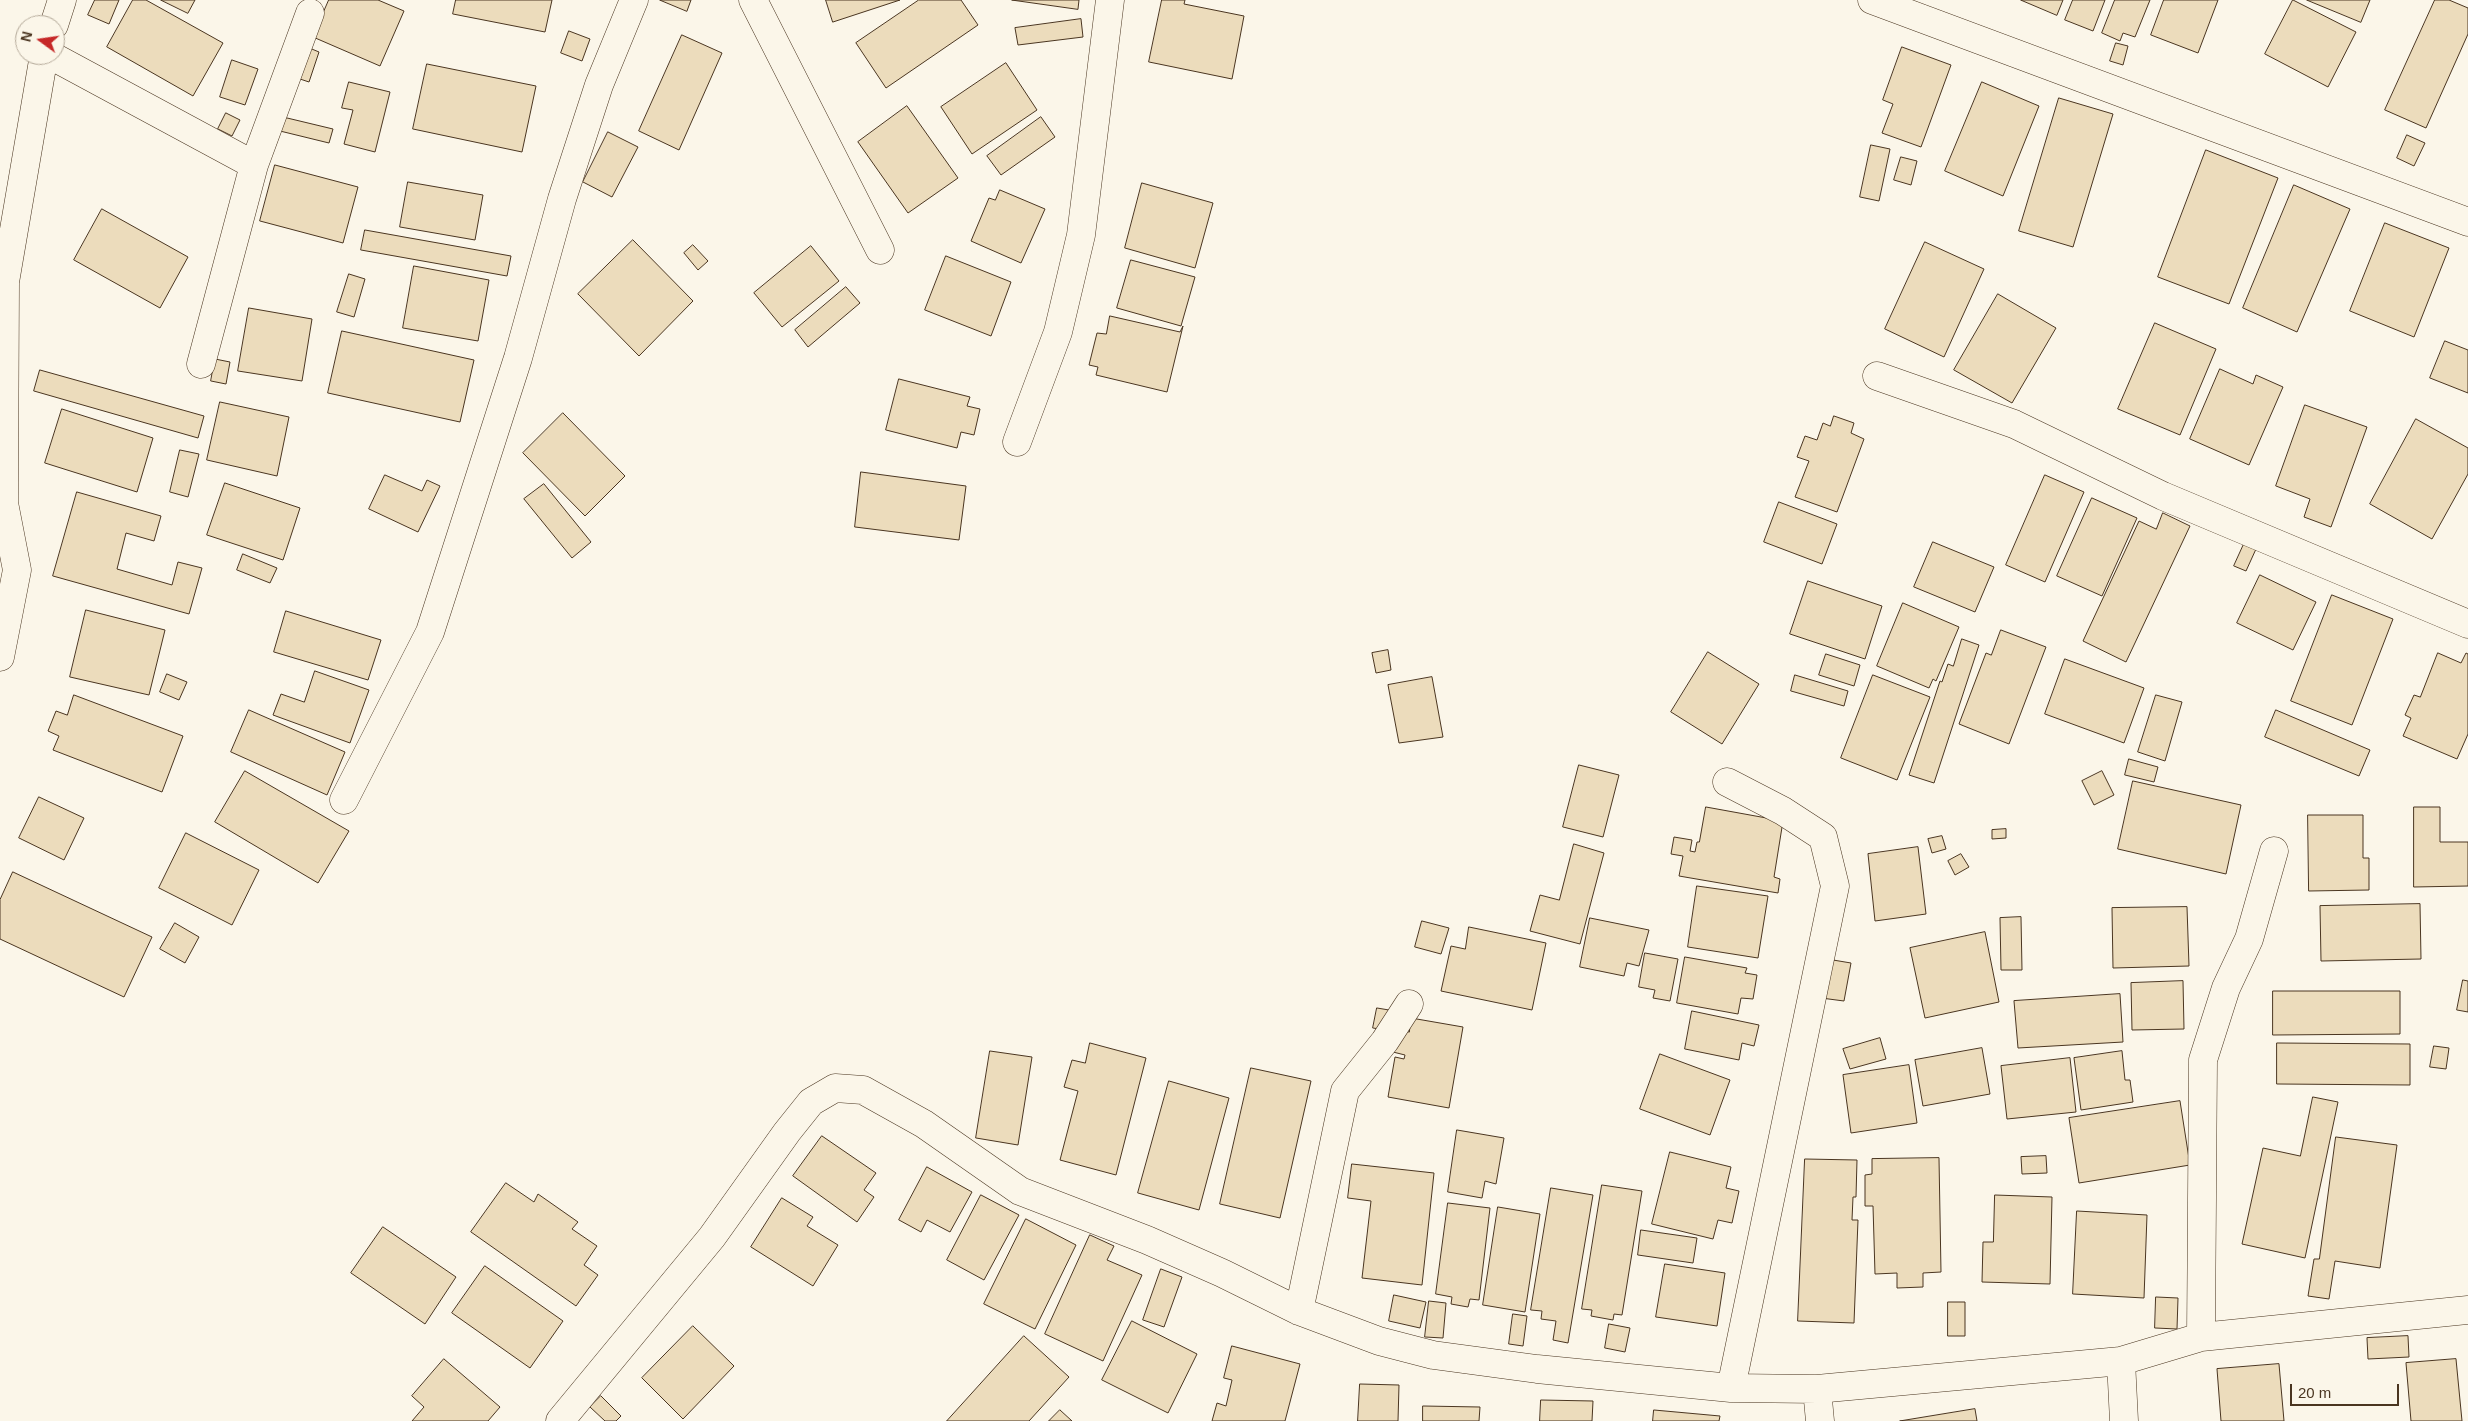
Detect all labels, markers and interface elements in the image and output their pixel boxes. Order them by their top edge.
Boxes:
north arrow [15,15,65,65]
text: N [17,30,35,43]
scale bar [2293,1374,2402,1406]
text: 20 m [2298,1384,2331,1401]

